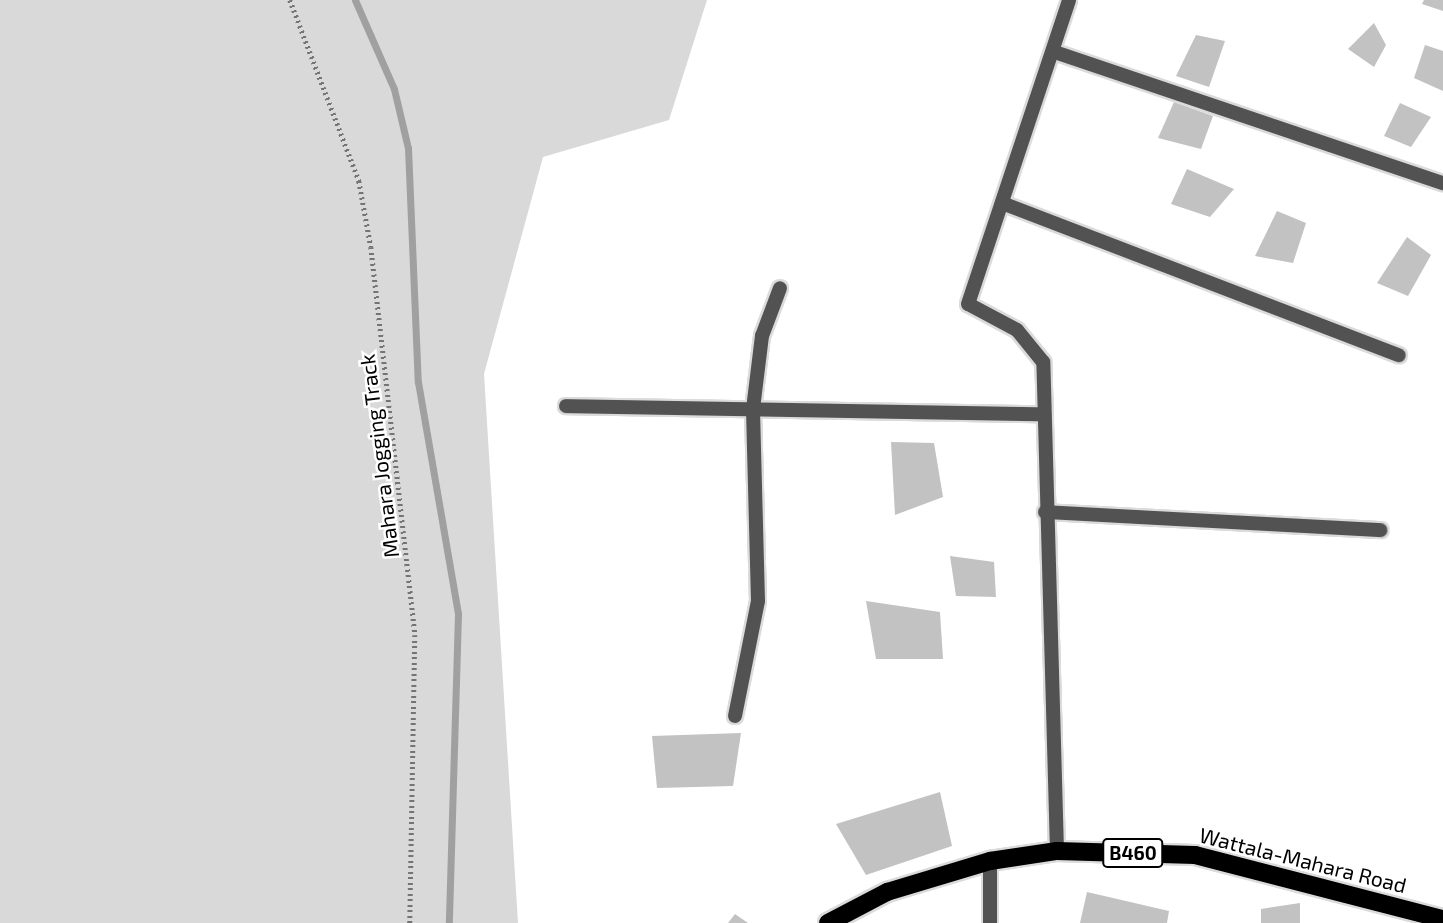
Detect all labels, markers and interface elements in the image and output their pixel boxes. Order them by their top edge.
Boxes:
street label: Mahara Jogging Track [354,352,404,560]
street label: Wattala-Mahara Road [1197,822,1409,898]
road number: B460 [1102,838,1164,868]

